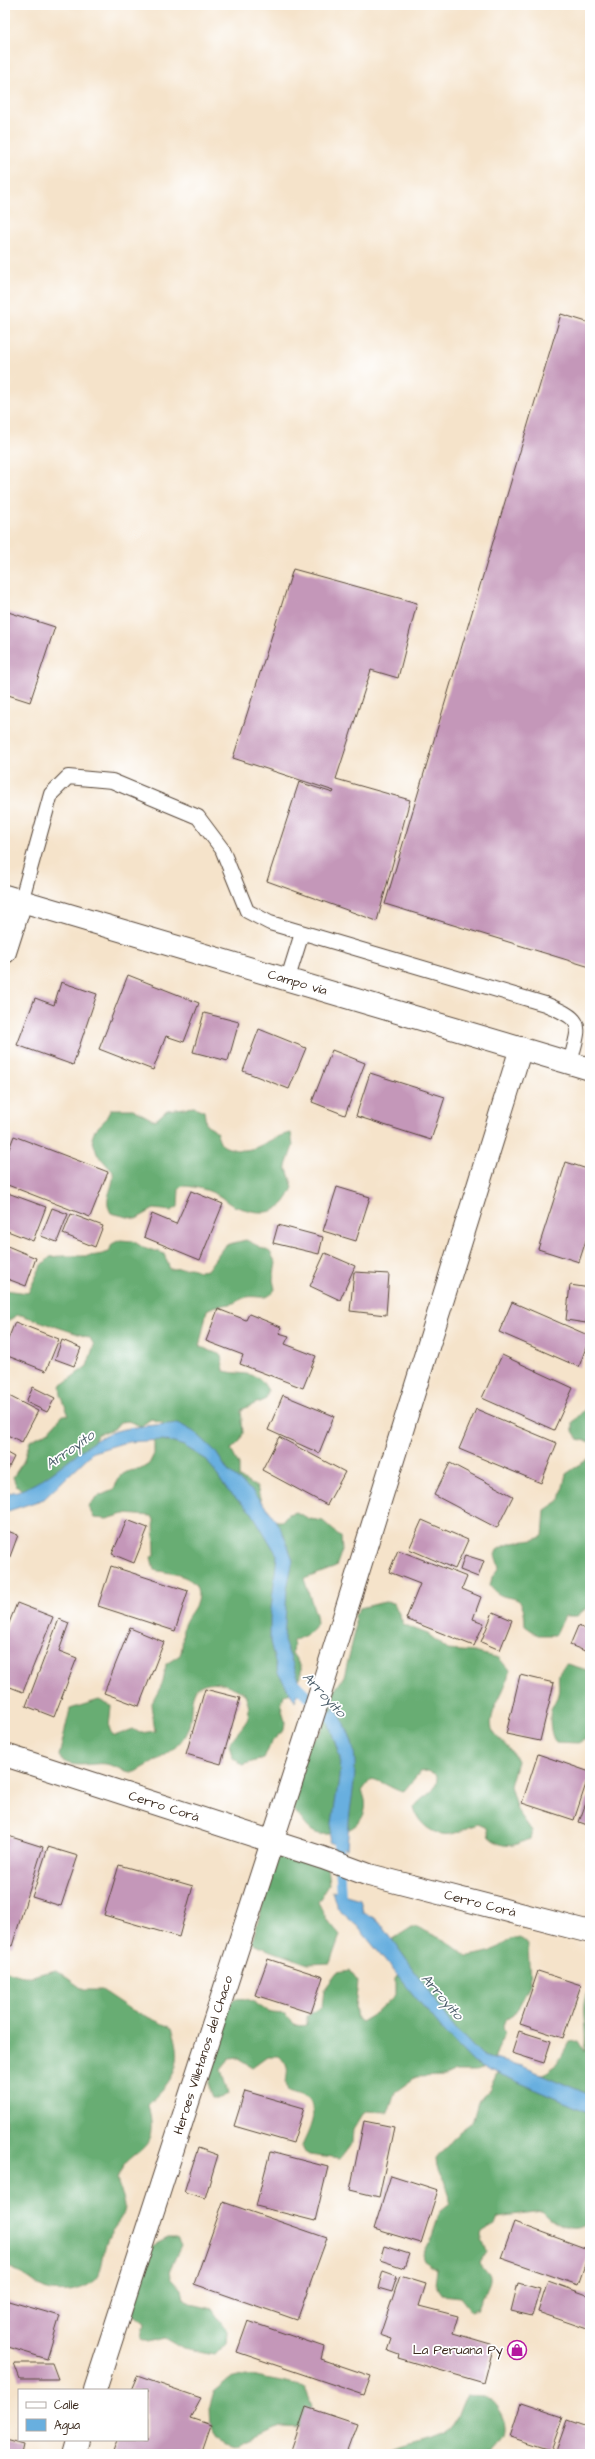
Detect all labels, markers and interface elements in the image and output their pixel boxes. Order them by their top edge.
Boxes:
street label: Campo vía [266,965,330,1000]
water label: Arroyito [41,1425,99,1474]
water label: Arroyito [298,1668,351,1723]
street label: Cerro Corá [126,1787,202,1826]
street label: Cerro Corá [442,1886,518,1922]
water label: Arroyito [416,1969,469,2025]
street label: Heroes Villetanos del Chaco [169,1973,237,2137]
shop icon: La Peruana Py [506,2339,528,2361]
place label: La Peruana Py [413,2341,503,2360]
legend [18,2389,148,2441]
text: Calle [54,2397,79,2414]
text: Agua [54,2417,80,2435]

